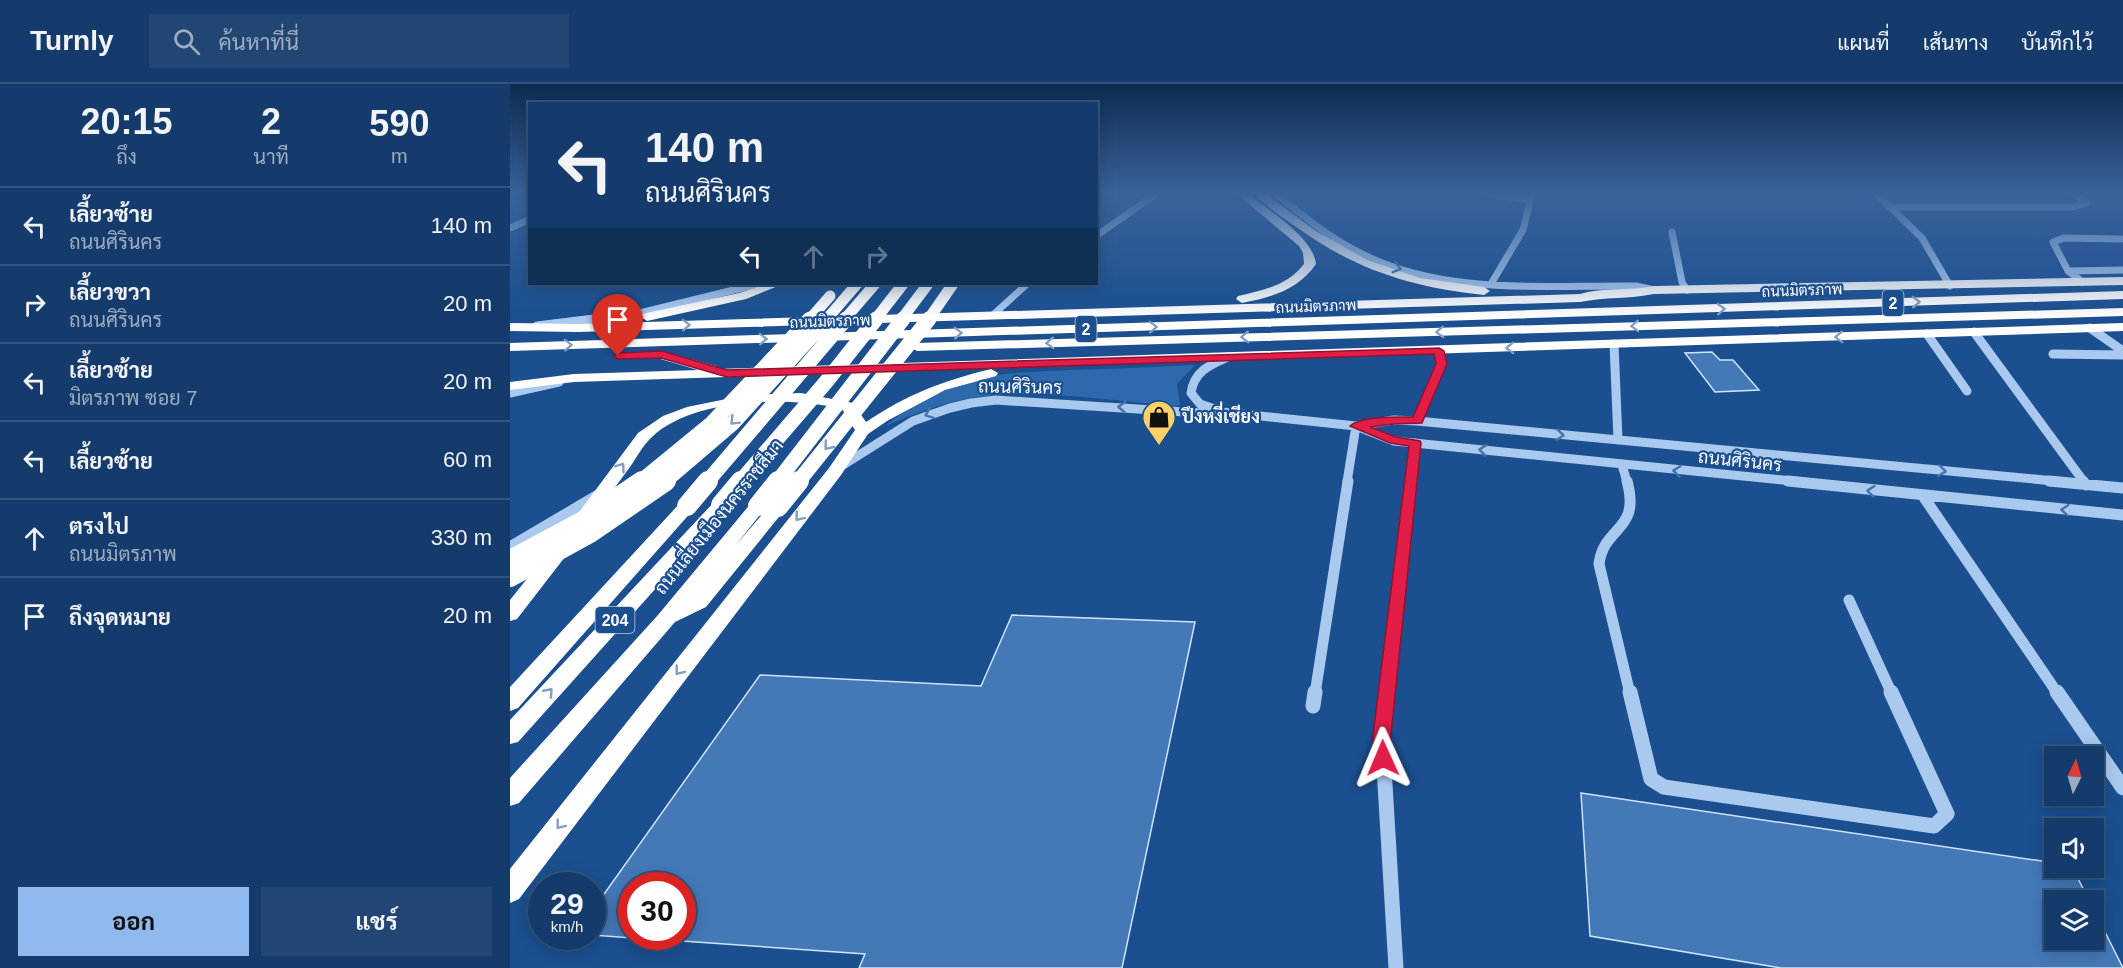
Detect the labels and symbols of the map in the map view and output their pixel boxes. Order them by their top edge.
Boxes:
one-way arrow [1392,261,1402,273]
street label: ถนนมิตรภาพ [1761,280,1843,300]
road number: 2 [1882,290,1904,316]
pin [592,294,643,356]
street label: ถนนมิตรภาพ [1275,296,1357,316]
one-way arrow [1911,296,1920,308]
one-way arrow [1716,302,1725,315]
street label: ถนนมิตรภาพ [789,311,871,331]
road number: 2 [1076,316,1096,342]
one-way arrow [682,318,691,331]
one-way arrow [1630,319,1639,332]
one-way arrow [1149,321,1158,333]
one-way arrow [1435,325,1444,338]
one-way arrow [954,327,963,339]
one-way arrow [1241,331,1250,344]
one-way arrow [1834,331,1843,343]
one-way arrow [759,333,768,345]
one-way arrow [1046,337,1055,349]
one-way arrow [564,339,573,351]
one-way arrow [1505,342,1514,355]
street label: ถนนศิรินคร [978,375,1062,398]
shop icon: ปึงหงี่เชียง [1141,399,1177,446]
one-way arrow [1117,401,1126,414]
place label: ปึงหงี่เชียง [1181,401,1260,427]
one-way arrow [924,406,935,419]
one-way arrow [731,414,741,425]
one-way arrow [1556,428,1565,441]
street label: ถนนเลี่ยงเมืองนครราชสีมา [646,432,787,598]
one-way arrow [824,439,835,450]
one-way arrow [1478,444,1487,457]
street label: ถนนศิรินคร [1697,446,1783,475]
one-way arrow [614,462,625,473]
one-way arrow [1938,464,1947,477]
one-way arrow [1672,465,1681,478]
one-way arrow [1866,485,1875,498]
one-way arrow [2060,503,2069,516]
one-way arrow [795,510,806,521]
road number: 204 [596,607,634,633]
one-way arrow [676,664,687,675]
one-way arrow [542,688,553,699]
position arrow [1351,726,1415,790]
north arrow [2044,746,2104,806]
one-way arrow [556,818,567,829]
speed limit sign: 30 [618,872,696,950]

